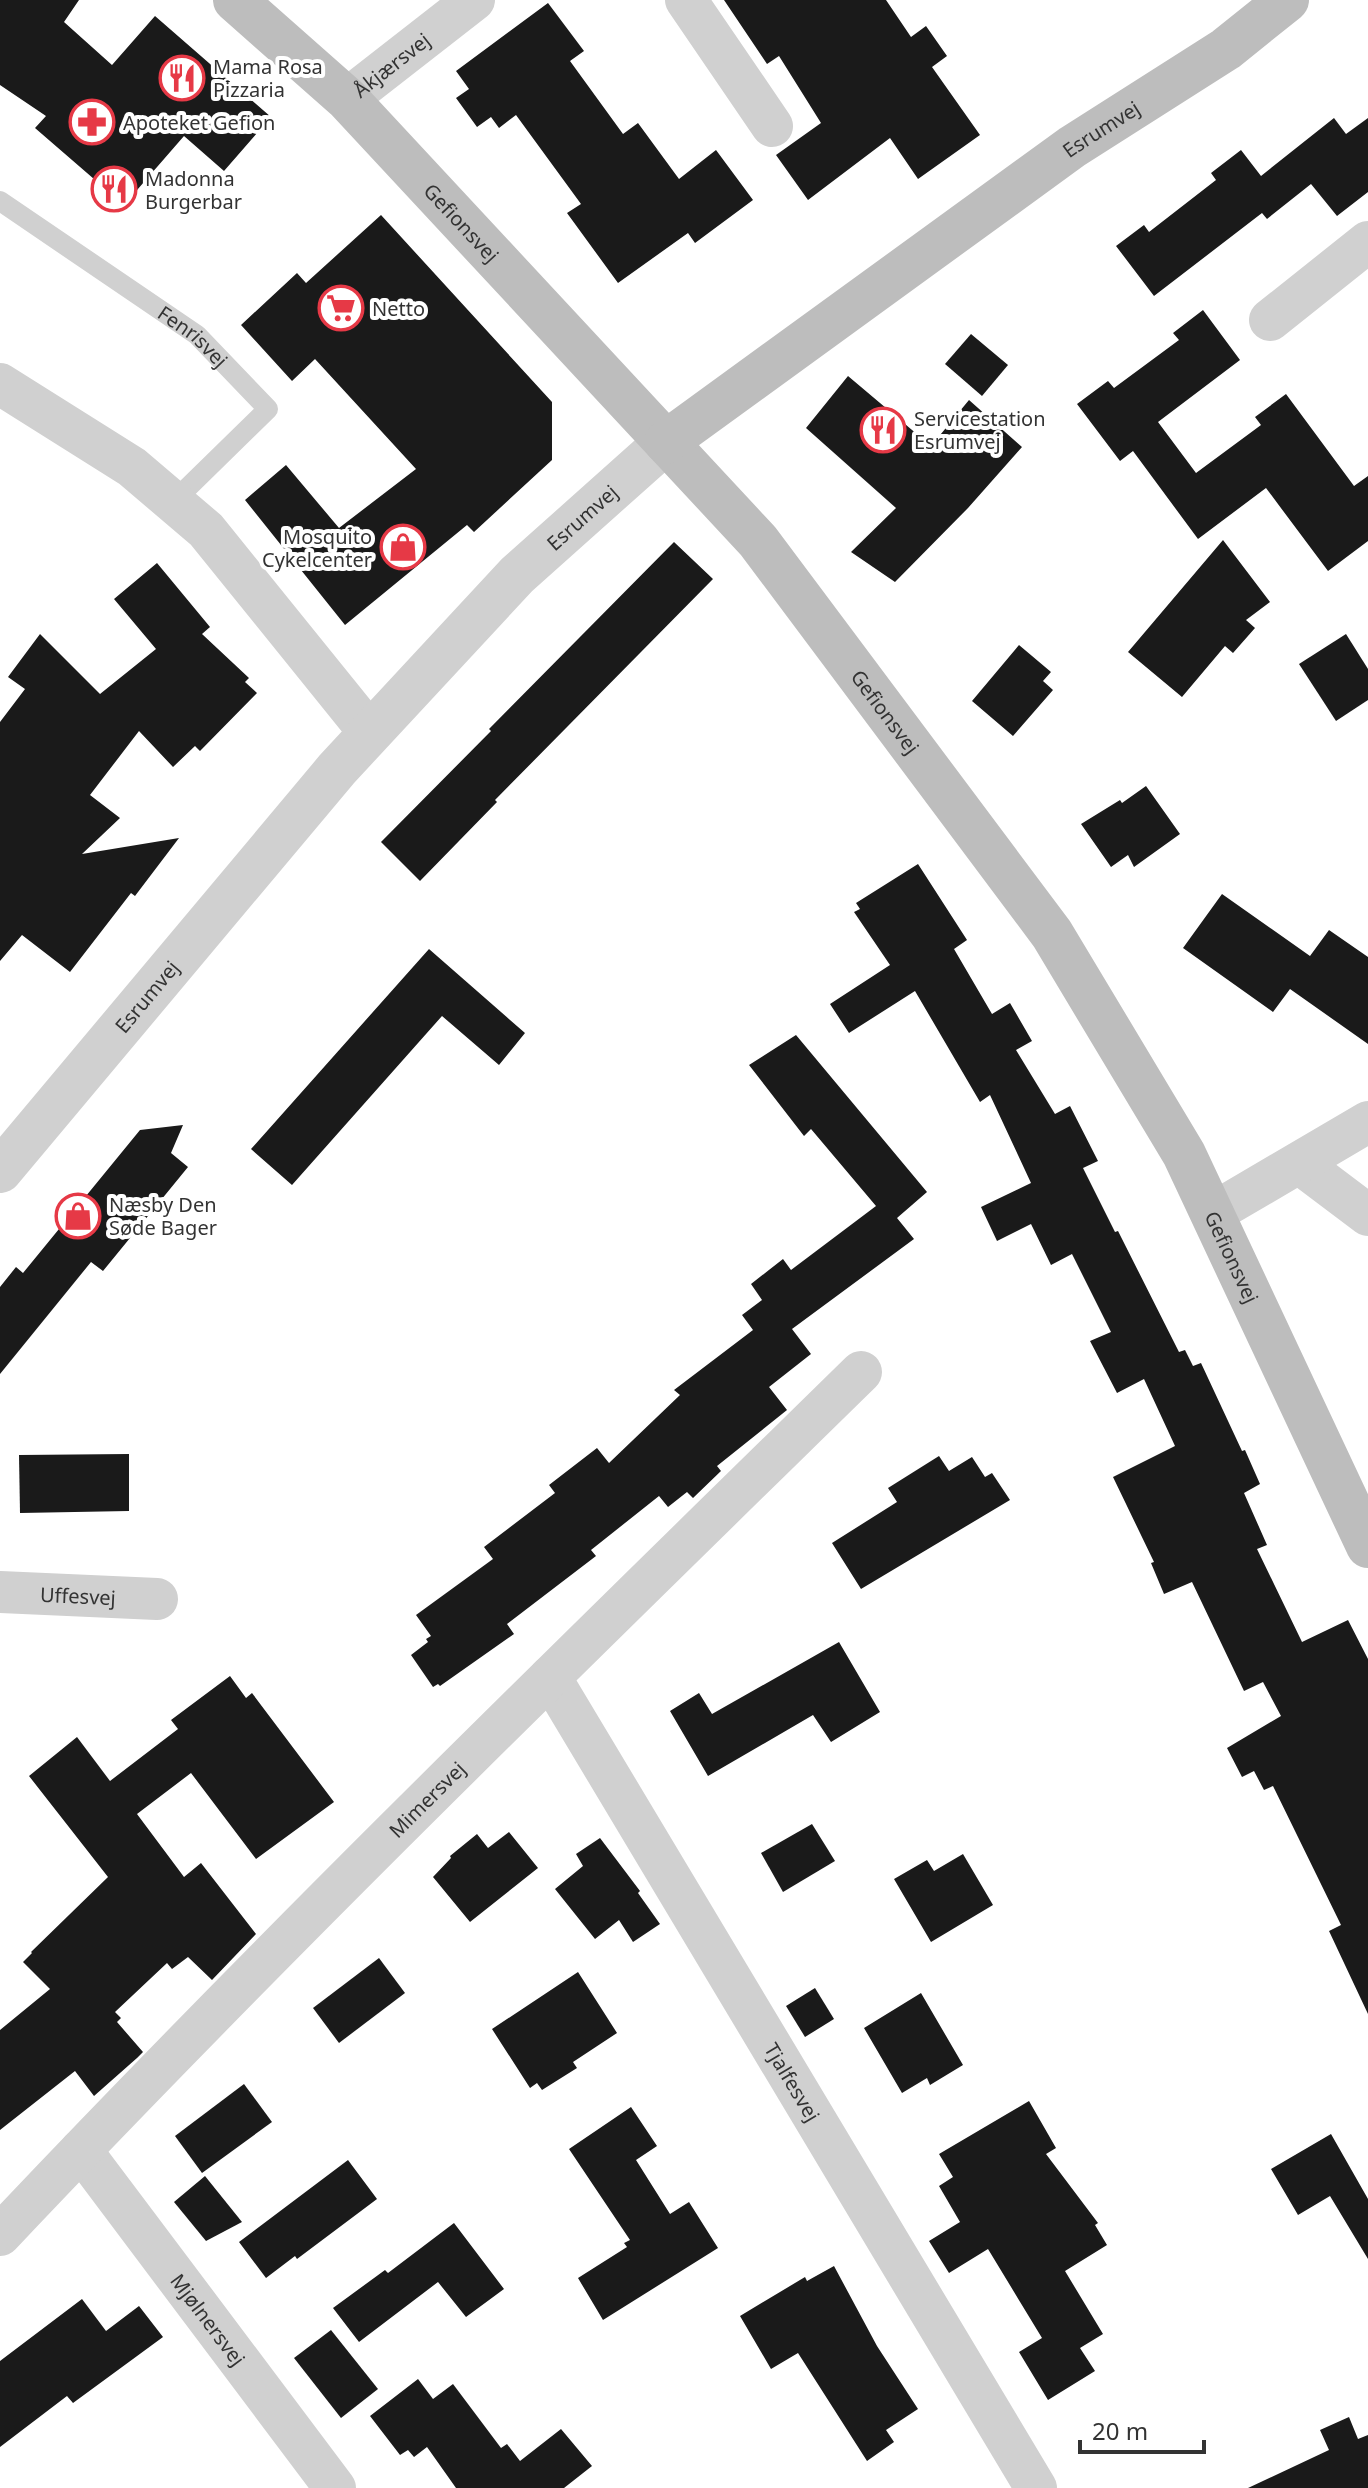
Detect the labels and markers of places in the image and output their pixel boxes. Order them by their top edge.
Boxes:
place label: Mama Rosa Pizzaria [213,53,323,103]
restaurant icon: Mama Rosa Pizzaria [158,54,206,102]
pharmacy icon: Apoteket Gefion [68,98,116,146]
place label: Apoteket Gefion [123,109,275,136]
restaurant icon: Madonna Burgerbar [90,165,138,213]
place label: Madonna Burgerbar [145,165,242,215]
supermarket icon: Netto [317,284,365,332]
place label: Netto [372,295,425,322]
place label: Servicestation Esrumvej [914,405,1046,455]
restaurant icon: Servicestation Esrumvej [859,406,907,454]
place label: Mosquito Cykelcenter [262,523,372,573]
shop icon: Mosquito Cykelcenter [379,523,427,571]
place label: Næsby Den Søde Bager [109,1191,217,1241]
shop icon: Næsby Den Søde Bager [54,1192,102,1240]

